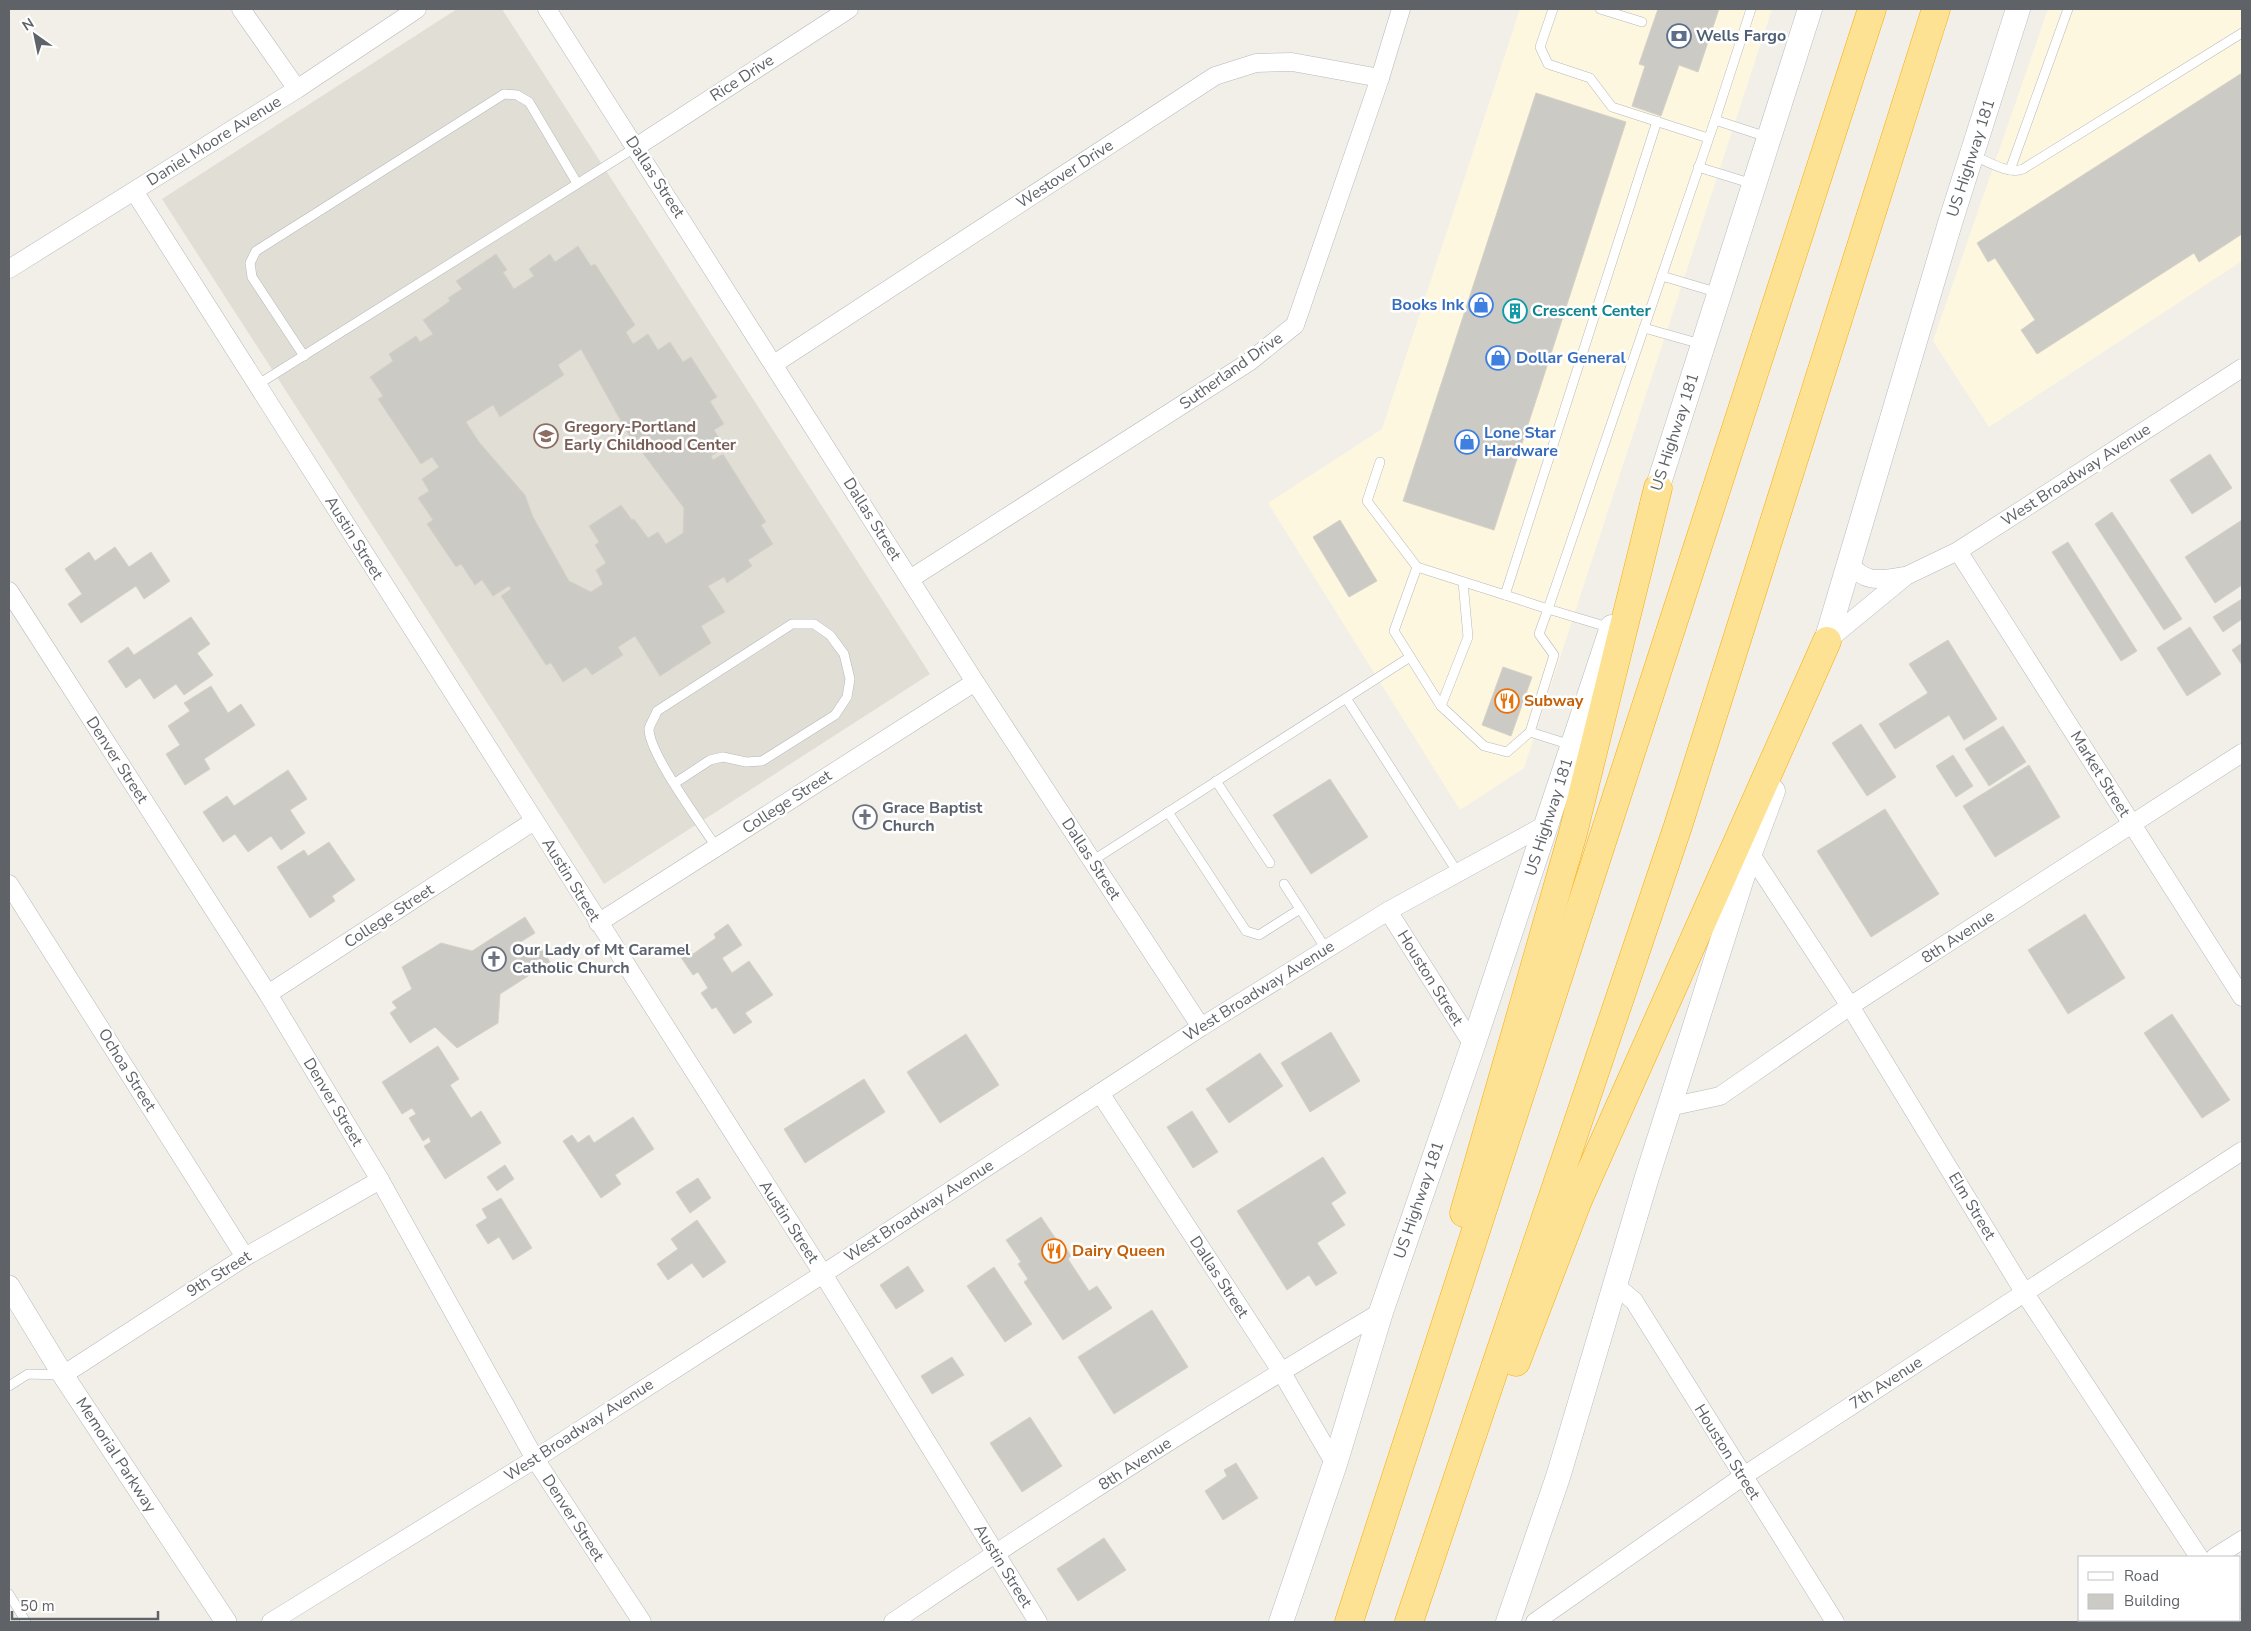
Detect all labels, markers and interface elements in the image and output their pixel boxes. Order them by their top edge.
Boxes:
north arrow [10,10,60,60]
text: N [19,14,38,35]
bank icon: Wells Fargo [1666,23,1692,49]
place label: Wells Fargo [1696,25,1786,47]
street label: Rice Drive [706,49,778,107]
street label: Daniel Moore Avenue [143,91,285,191]
street label: US Highway 181 [1942,96,2000,220]
street label: Dallas Street [620,132,690,223]
street label: Westover Drive [1012,134,1118,214]
shop icon: Books Ink [1468,292,1494,318]
place label: Books Ink [1392,294,1464,316]
building icon: Crescent Center [1502,298,1528,324]
place label: Crescent Center [1532,300,1651,322]
street label: Sutherland Drive [1175,327,1287,415]
shop icon: Dollar General [1485,345,1511,371]
place label: Dollar General [1516,347,1626,369]
street label: US Highway 181 [1646,370,1704,494]
place label: Gregory-Portland Early Childhood Center [564,416,737,456]
street label: West Broadway Avenue [1997,418,2155,532]
place label: Lone Star Hardware [1484,422,1558,462]
school or university icon: Gregory-Portland Early Childhood Center [533,423,559,449]
shop icon: Lone Star Hardware [1454,429,1480,455]
street label: Dallas Street [838,473,906,565]
street label: Austin Street [320,492,389,584]
restaurant icon: Subway [1494,688,1520,714]
place label: Subway [1524,690,1584,712]
street label: Denver Street [81,712,154,808]
street label: Market Street [2065,727,2135,822]
street label: US Highway 181 [1520,755,1578,879]
street label: College Street [738,765,836,839]
place label: Grace Baptist Church [882,797,983,837]
church icon: Grace Baptist Church [852,804,878,830]
street label: Dallas Street [1056,814,1126,905]
street label: Austin Street [537,834,606,926]
street label: College Street [340,879,438,953]
street label: 8th Avenue [1917,905,1999,969]
street label: Houston Street [1392,926,1468,1030]
street label: West Broadway Avenue [1179,936,1339,1046]
place label: Our Lady of Mt Caramel Catholic Church [512,939,690,979]
church icon: Our Lady of Mt Caramel Catholic Church [481,946,507,972]
street label: Ochoa Street [93,1024,161,1116]
street label: Denver Street [298,1054,368,1151]
street label: US Highway 181 [1389,1138,1449,1262]
street label: West Broadway Avenue [840,1154,998,1268]
street label: Elm Street [1943,1168,2001,1244]
street label: Austin Street [754,1176,824,1268]
street label: Dallas Street [1184,1232,1254,1323]
restaurant icon: Dairy Queen [1041,1238,1067,1264]
place label: Dairy Queen [1072,1240,1165,1262]
street label: 9th Street [183,1245,256,1302]
street label: 7th Avenue [1845,1351,1927,1415]
street label: West Broadway Avenue [500,1373,658,1487]
street label: Memorial Parkway [71,1393,162,1517]
street label: Houston Street [1689,1400,1765,1504]
street label: 8th Avenue [1094,1432,1176,1496]
street label: Denver Street [537,1470,610,1566]
street label: Austin Street [969,1520,1038,1612]
legend [2078,1556,2241,1621]
text: Road [2124,1566,2159,1586]
scale bar [12,1588,159,1620]
text: Building [2124,1591,2180,1611]
text: 50 m [20,1596,55,1616]

